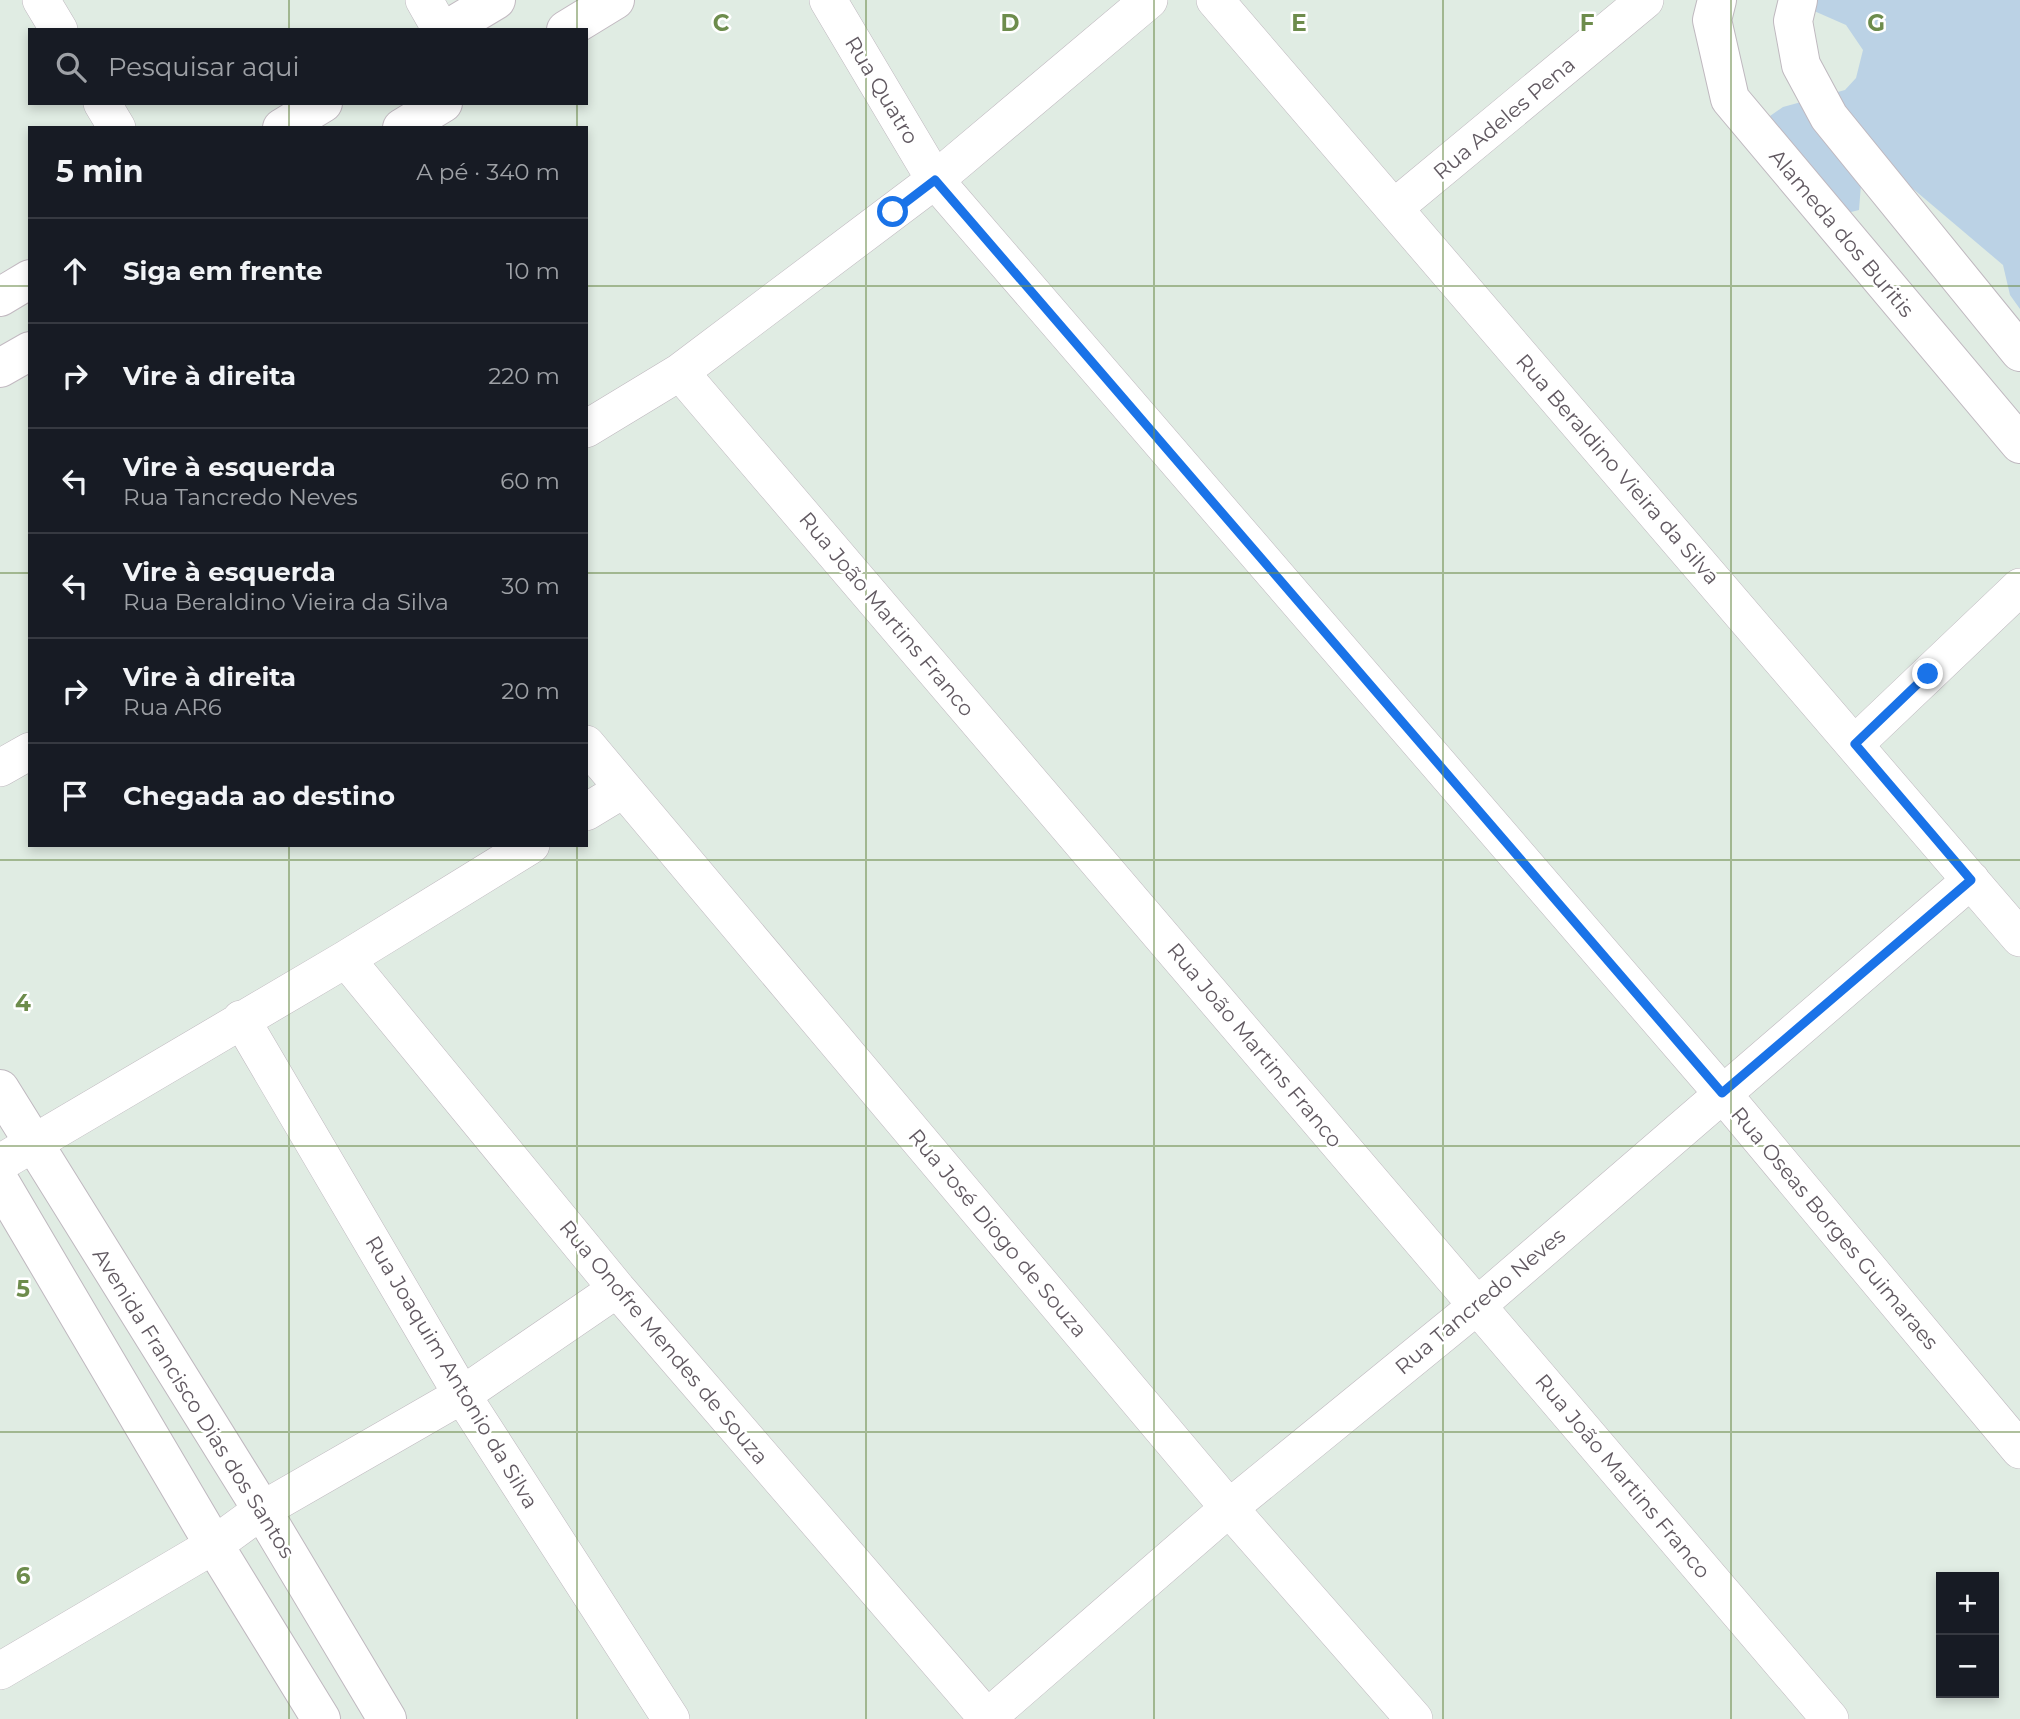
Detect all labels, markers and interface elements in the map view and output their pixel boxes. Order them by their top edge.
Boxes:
text: C [713,9,730,37]
text: D [1001,9,1020,37]
text: E [1291,9,1307,37]
text: F [1580,9,1595,37]
text: G [1867,9,1885,37]
search box [28,28,588,105]
street label: Rua Quatro [840,32,924,148]
icon: search [52,48,90,86]
text: Pesquisar aqui [108,51,300,83]
street label: Rua Adeles Pena [1428,51,1580,185]
street label: Alameda dos Buritis [1764,144,1920,322]
text: 5 min [56,153,144,190]
text: A pé · 340 m [416,158,560,186]
route start [877,196,908,227]
icon: ahead [56,252,94,290]
text: Siga em frente [123,255,323,287]
text: 10 m [506,257,560,285]
street label: Rua Beraldino Vieira da Silva [1511,349,1725,589]
icon: right [56,357,94,395]
text: Vire à direita [123,360,296,392]
text: 220 m [488,362,560,390]
text: Vire à esquerda [123,451,336,483]
icon: left [56,462,94,500]
text: 60 m [500,467,560,495]
text: Rua Tancredo Neves [123,483,358,511]
street label: Rua João Martins Franco [794,507,980,721]
text: Vire à esquerda [123,556,336,588]
icon: left [56,567,94,605]
text: 30 m [501,572,560,600]
text: Rua Beraldino Vieira da Silva [123,588,449,616]
route end [1912,658,1943,689]
text: Vire à direita [123,661,296,693]
icon: right [56,672,94,710]
text: 20 m [501,677,560,705]
text: Rua AR6 [123,693,222,721]
icon: arrive [56,777,94,815]
text: Chegada ao destino [123,780,395,812]
street label: Rua João Martins Franco [1162,938,1348,1152]
text: 4 [15,989,31,1017]
street label: Rua Oseas Borges Guimaraes [1726,1102,1944,1354]
street label: Rua José Diogo de Souza [903,1124,1093,1342]
street label: Rua Onofre Mendes de Souza [554,1215,774,1469]
street label: Rua Tancredo Neves [1390,1223,1570,1379]
street label: Rua Joaquim Antonio da Silva [360,1231,544,1513]
street label: Avenida Francisco Dias dos Santos [88,1243,300,1563]
text: 5 [16,1275,30,1303]
street label: Rua João Martins Franco [1530,1369,1716,1583]
text: 6 [16,1562,31,1590]
map controls [1936,1572,1999,1698]
button: + [1936,1572,1999,1635]
button: − [1936,1635,1999,1698]

